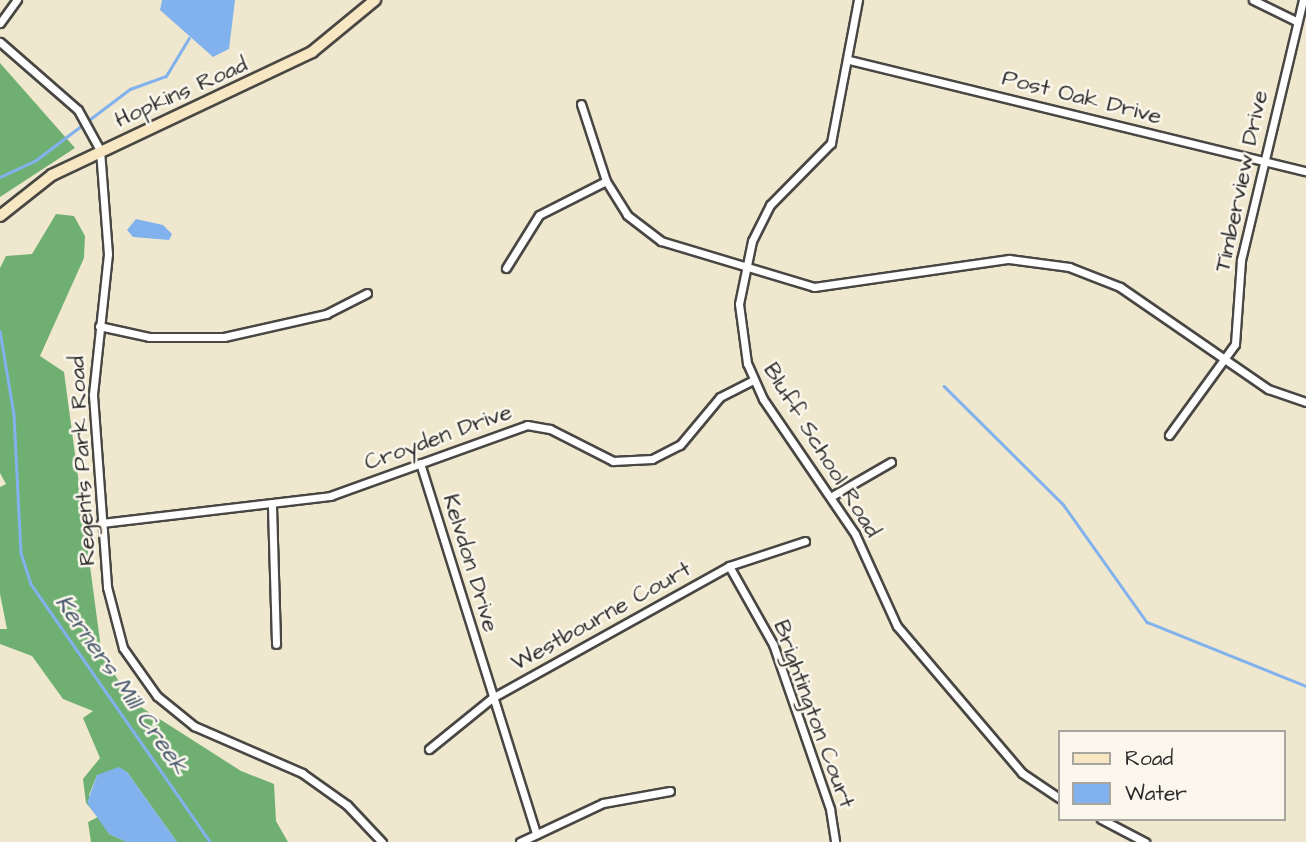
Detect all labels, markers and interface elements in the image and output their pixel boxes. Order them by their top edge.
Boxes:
street label: Hopkins Road [110,50,252,134]
street label: Post Oak Drive [999,64,1165,130]
street label: Timberview Drive [1208,88,1274,274]
street label: Regents Park Road [63,355,101,567]
street label: Bluff School Road [757,358,887,542]
street label: Croyden Drive [360,398,516,476]
street label: Kelvdon Drive [437,491,505,635]
street label: Westbourne Court [506,555,696,677]
water label: Kerners Mill Creek [48,590,194,780]
street label: Brightington Court [767,616,861,812]
legend [1058,730,1285,821]
text: Road [1125,744,1173,773]
text: Water [1125,779,1187,808]

